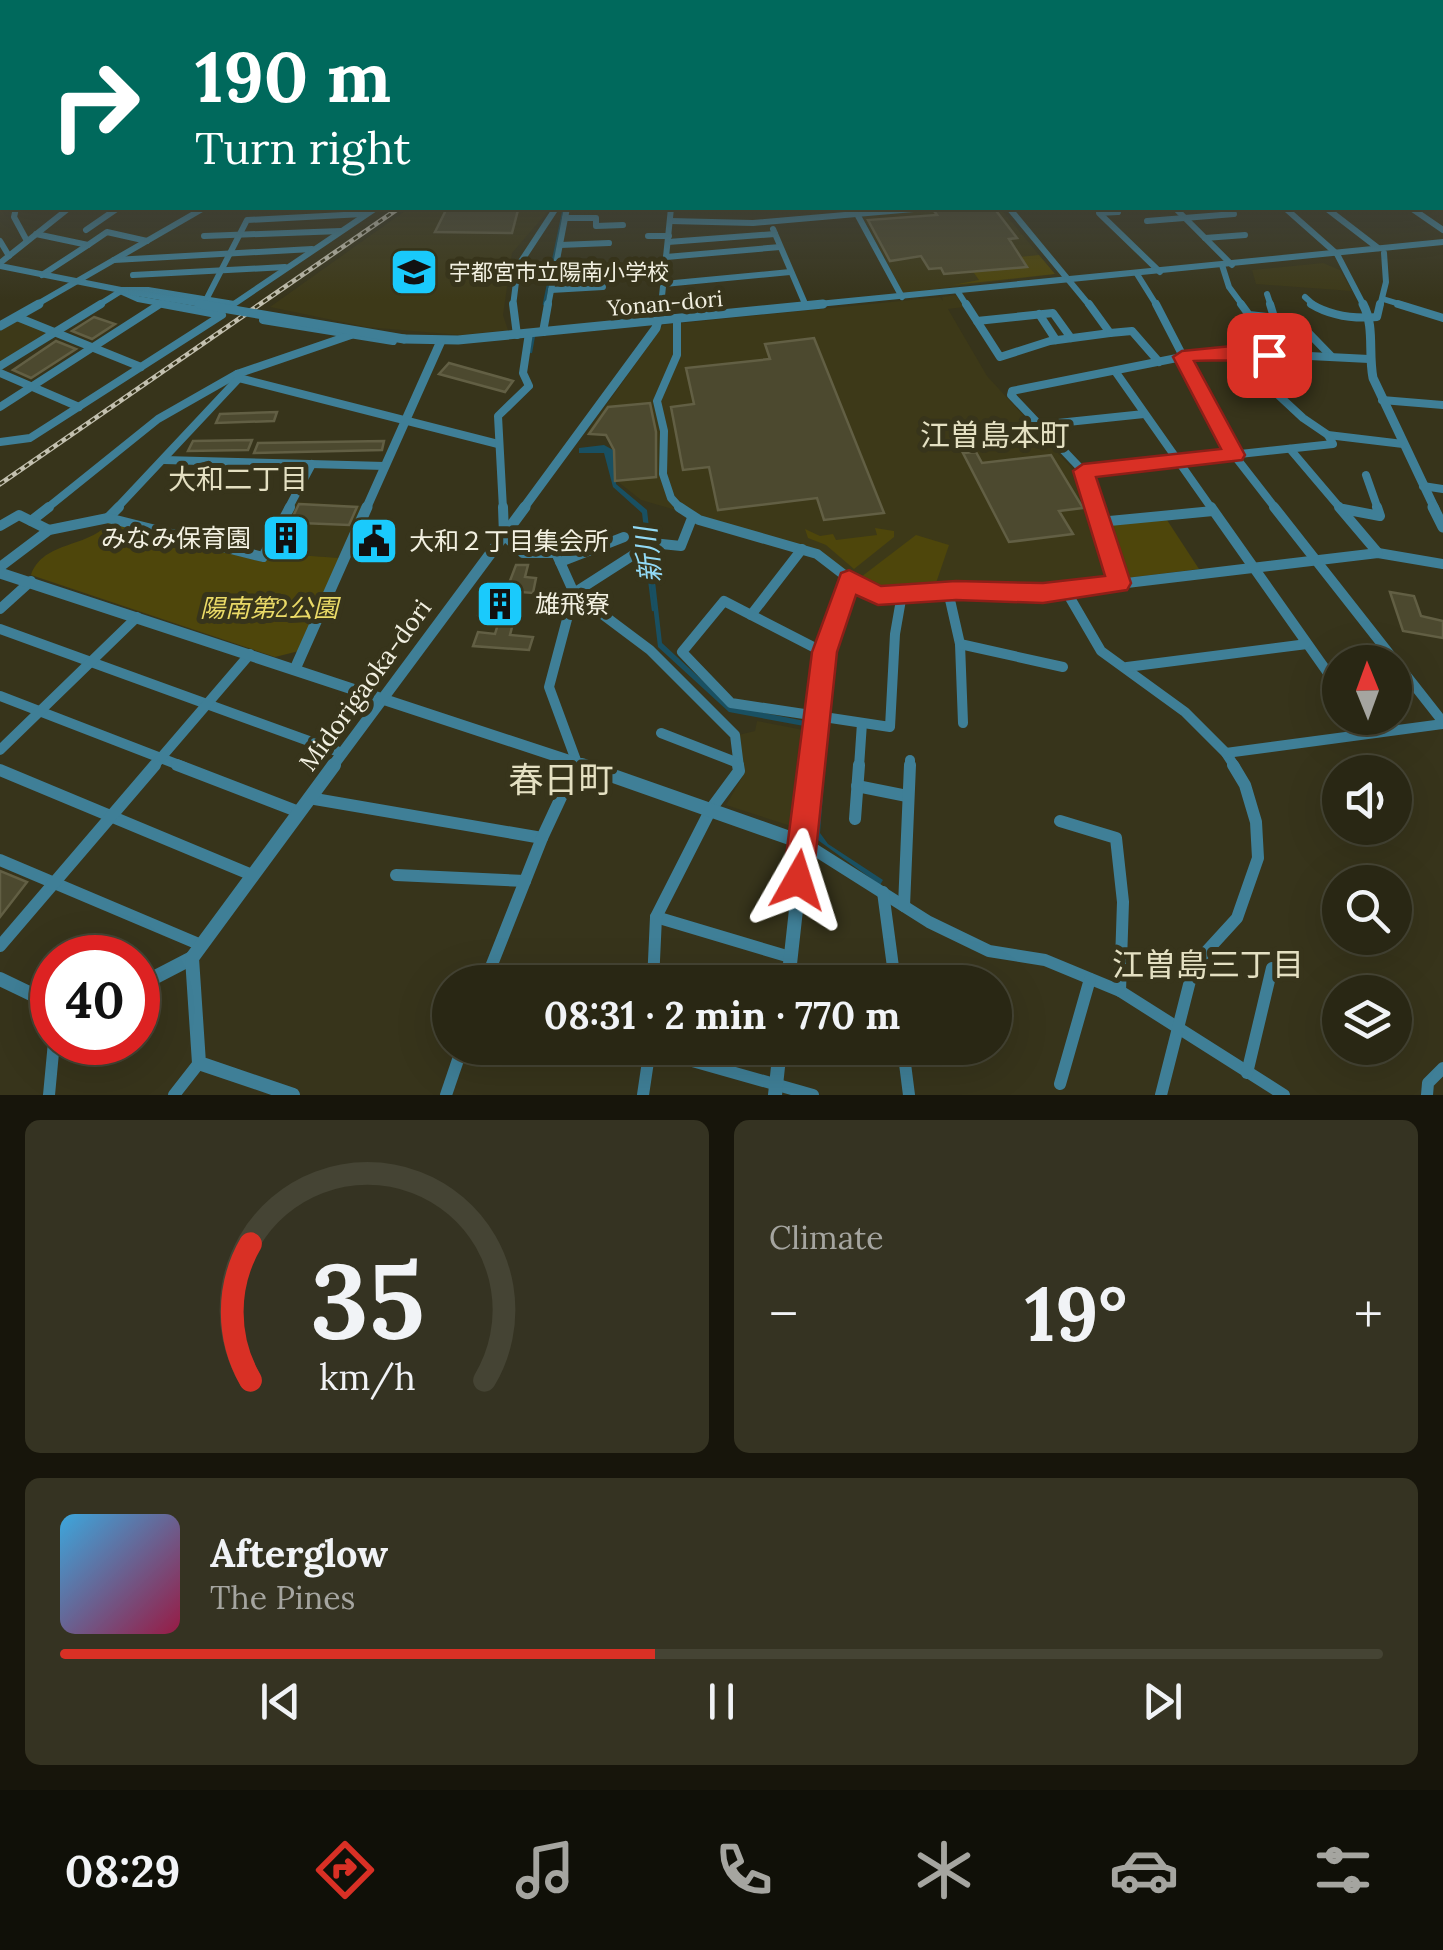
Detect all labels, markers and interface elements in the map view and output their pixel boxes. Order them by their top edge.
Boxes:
text: 190 m [195,32,391,121]
icon: right [30,40,160,170]
text: Turn right [195,119,411,176]
school or university icon: 宇都宮市立陽南小学校 [388,246,440,298]
place label: 宇都宮市立陽南小学校 [449,258,669,286]
street label: Yonan-dori [605,284,724,322]
pin [1227,313,1312,398]
icon: arrive [1242,328,1297,383]
district label: 江曽島本町 [920,416,1070,454]
district label: 大和二丁目 [168,461,308,497]
building icon: みなみ保育園 [260,512,312,564]
public building icon: 大和２丁目集会所 [348,515,400,567]
place label: みなみ保育園 [101,522,251,554]
water label: 新川 [627,522,669,585]
place label: 大和２丁目集会所 [409,525,609,557]
building icon: 雄飛寮 [474,578,526,630]
place label: 雄飛寮 [535,588,610,620]
park label: 陽南第2公園 [200,592,341,624]
street label: Midorigaoka-dori [292,593,438,777]
north arrow [1322,645,1412,735]
map controls [1322,645,1412,1065]
button: sound [1322,755,1412,845]
district label: 春日町 [508,757,614,802]
position arrow [746,828,850,932]
button: search [1322,865,1412,955]
speed limit sign: 40 [30,935,160,1065]
district label: 江曽島三丁目 [1112,944,1304,985]
button: layers [1322,975,1412,1065]
text: 08:31 · 2 min · 770 m [544,991,900,1039]
text: Climate [769,1217,884,1258]
text: 35 [310,1233,424,1366]
text: 19° [1025,1266,1127,1362]
text: − [769,1279,798,1349]
text: + [1354,1279,1383,1349]
text: km/h [319,1354,415,1400]
text: Afterglow [210,1529,388,1577]
text: The Pines [210,1577,355,1618]
icon: previous [253,1674,308,1729]
icon: pause [694,1674,749,1729]
icon: next [1135,1674,1190,1729]
icon: directions [310,1835,380,1905]
icon: music [510,1835,580,1905]
icon: phone [709,1835,779,1905]
icon: climate [909,1835,979,1905]
icon: car [1109,1835,1179,1905]
icon: filters [1308,1835,1378,1905]
text: 08:29 [65,1842,180,1899]

